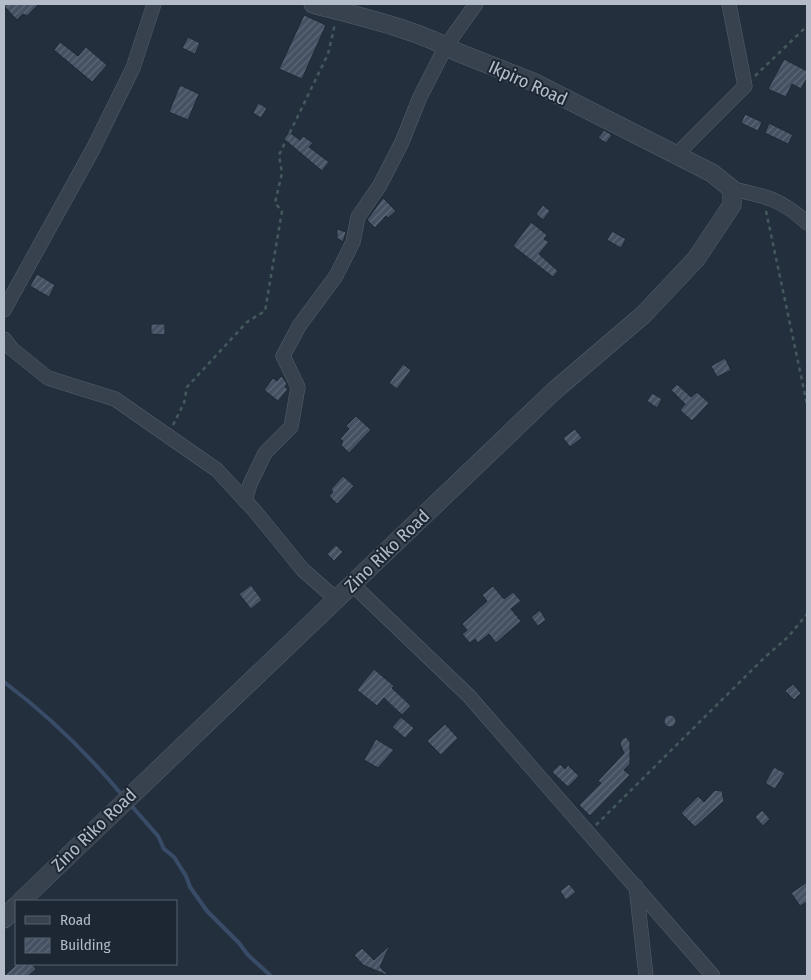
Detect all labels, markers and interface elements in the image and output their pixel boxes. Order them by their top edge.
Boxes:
street label: Ikpiro Road [485,56,571,110]
street label: Zino Riko Road [340,505,434,597]
street label: Zino Riko Road [47,784,141,876]
legend [15,900,178,965]
text: Road [60,911,91,929]
text: Building [60,936,111,954]

